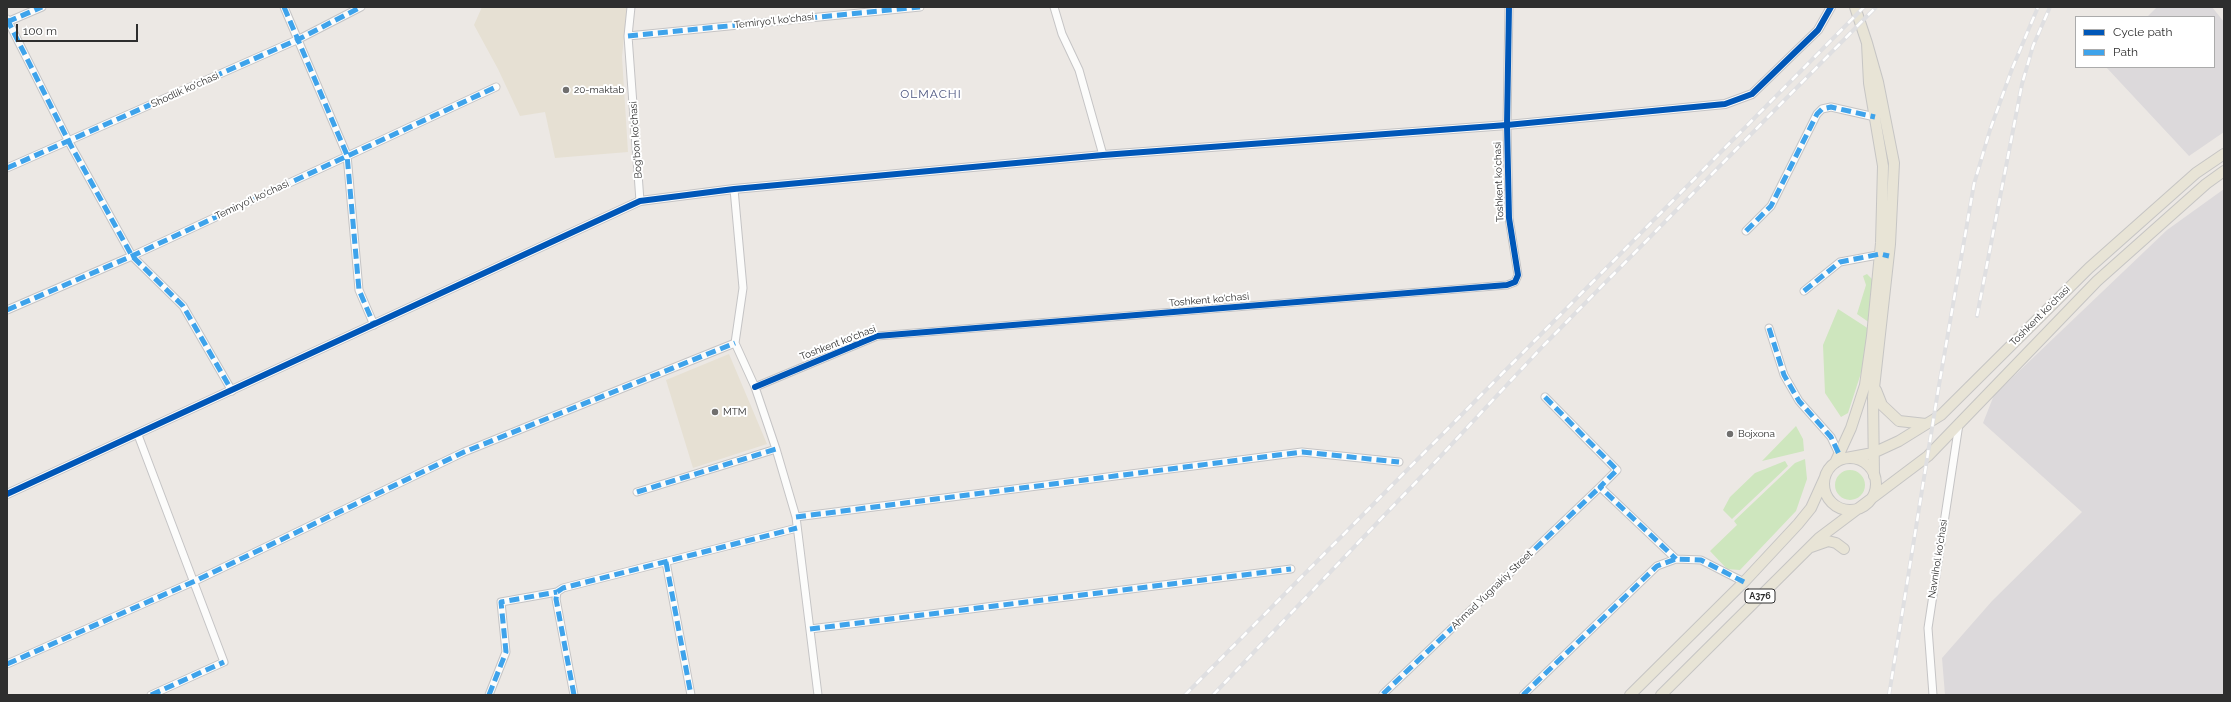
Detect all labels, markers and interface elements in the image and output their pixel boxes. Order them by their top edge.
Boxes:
street label: Temiryo'l ko'chasi [733,11,815,31]
scale bar [18,16,140,42]
legend [2075,16,2215,68]
text: 100 m [23,24,57,38]
text: Cycle path [2113,25,2172,39]
text: Path [2113,45,2138,59]
street label: Shodlik ko'chasi [149,70,221,110]
place label: 20-maktab [574,84,624,96]
marker: 20-maktab [561,85,571,95]
district label: OLMACHI [900,87,962,101]
street label: Bog'bon ko'chasi [627,101,645,179]
street label: Toshkent ko'chasi [1492,142,1506,222]
street label: Temiryo'l ko'chasi [213,178,291,222]
street label: Toshkent ko'chasi [2007,283,2073,349]
street label: Toshkent ko'chasi [1168,291,1250,309]
street label: Toshkent ko'chasi [798,323,878,363]
place label: MTM [723,406,747,418]
marker: MTM [710,407,720,417]
place label: Bojxona [1738,428,1775,440]
marker: Bojxona [1725,429,1735,439]
street label: Navnihol ko'chasi [1926,519,1950,599]
street label: Ahmad Yugnakiy Street [1449,548,1535,632]
road number: A376 [1745,589,1775,603]

